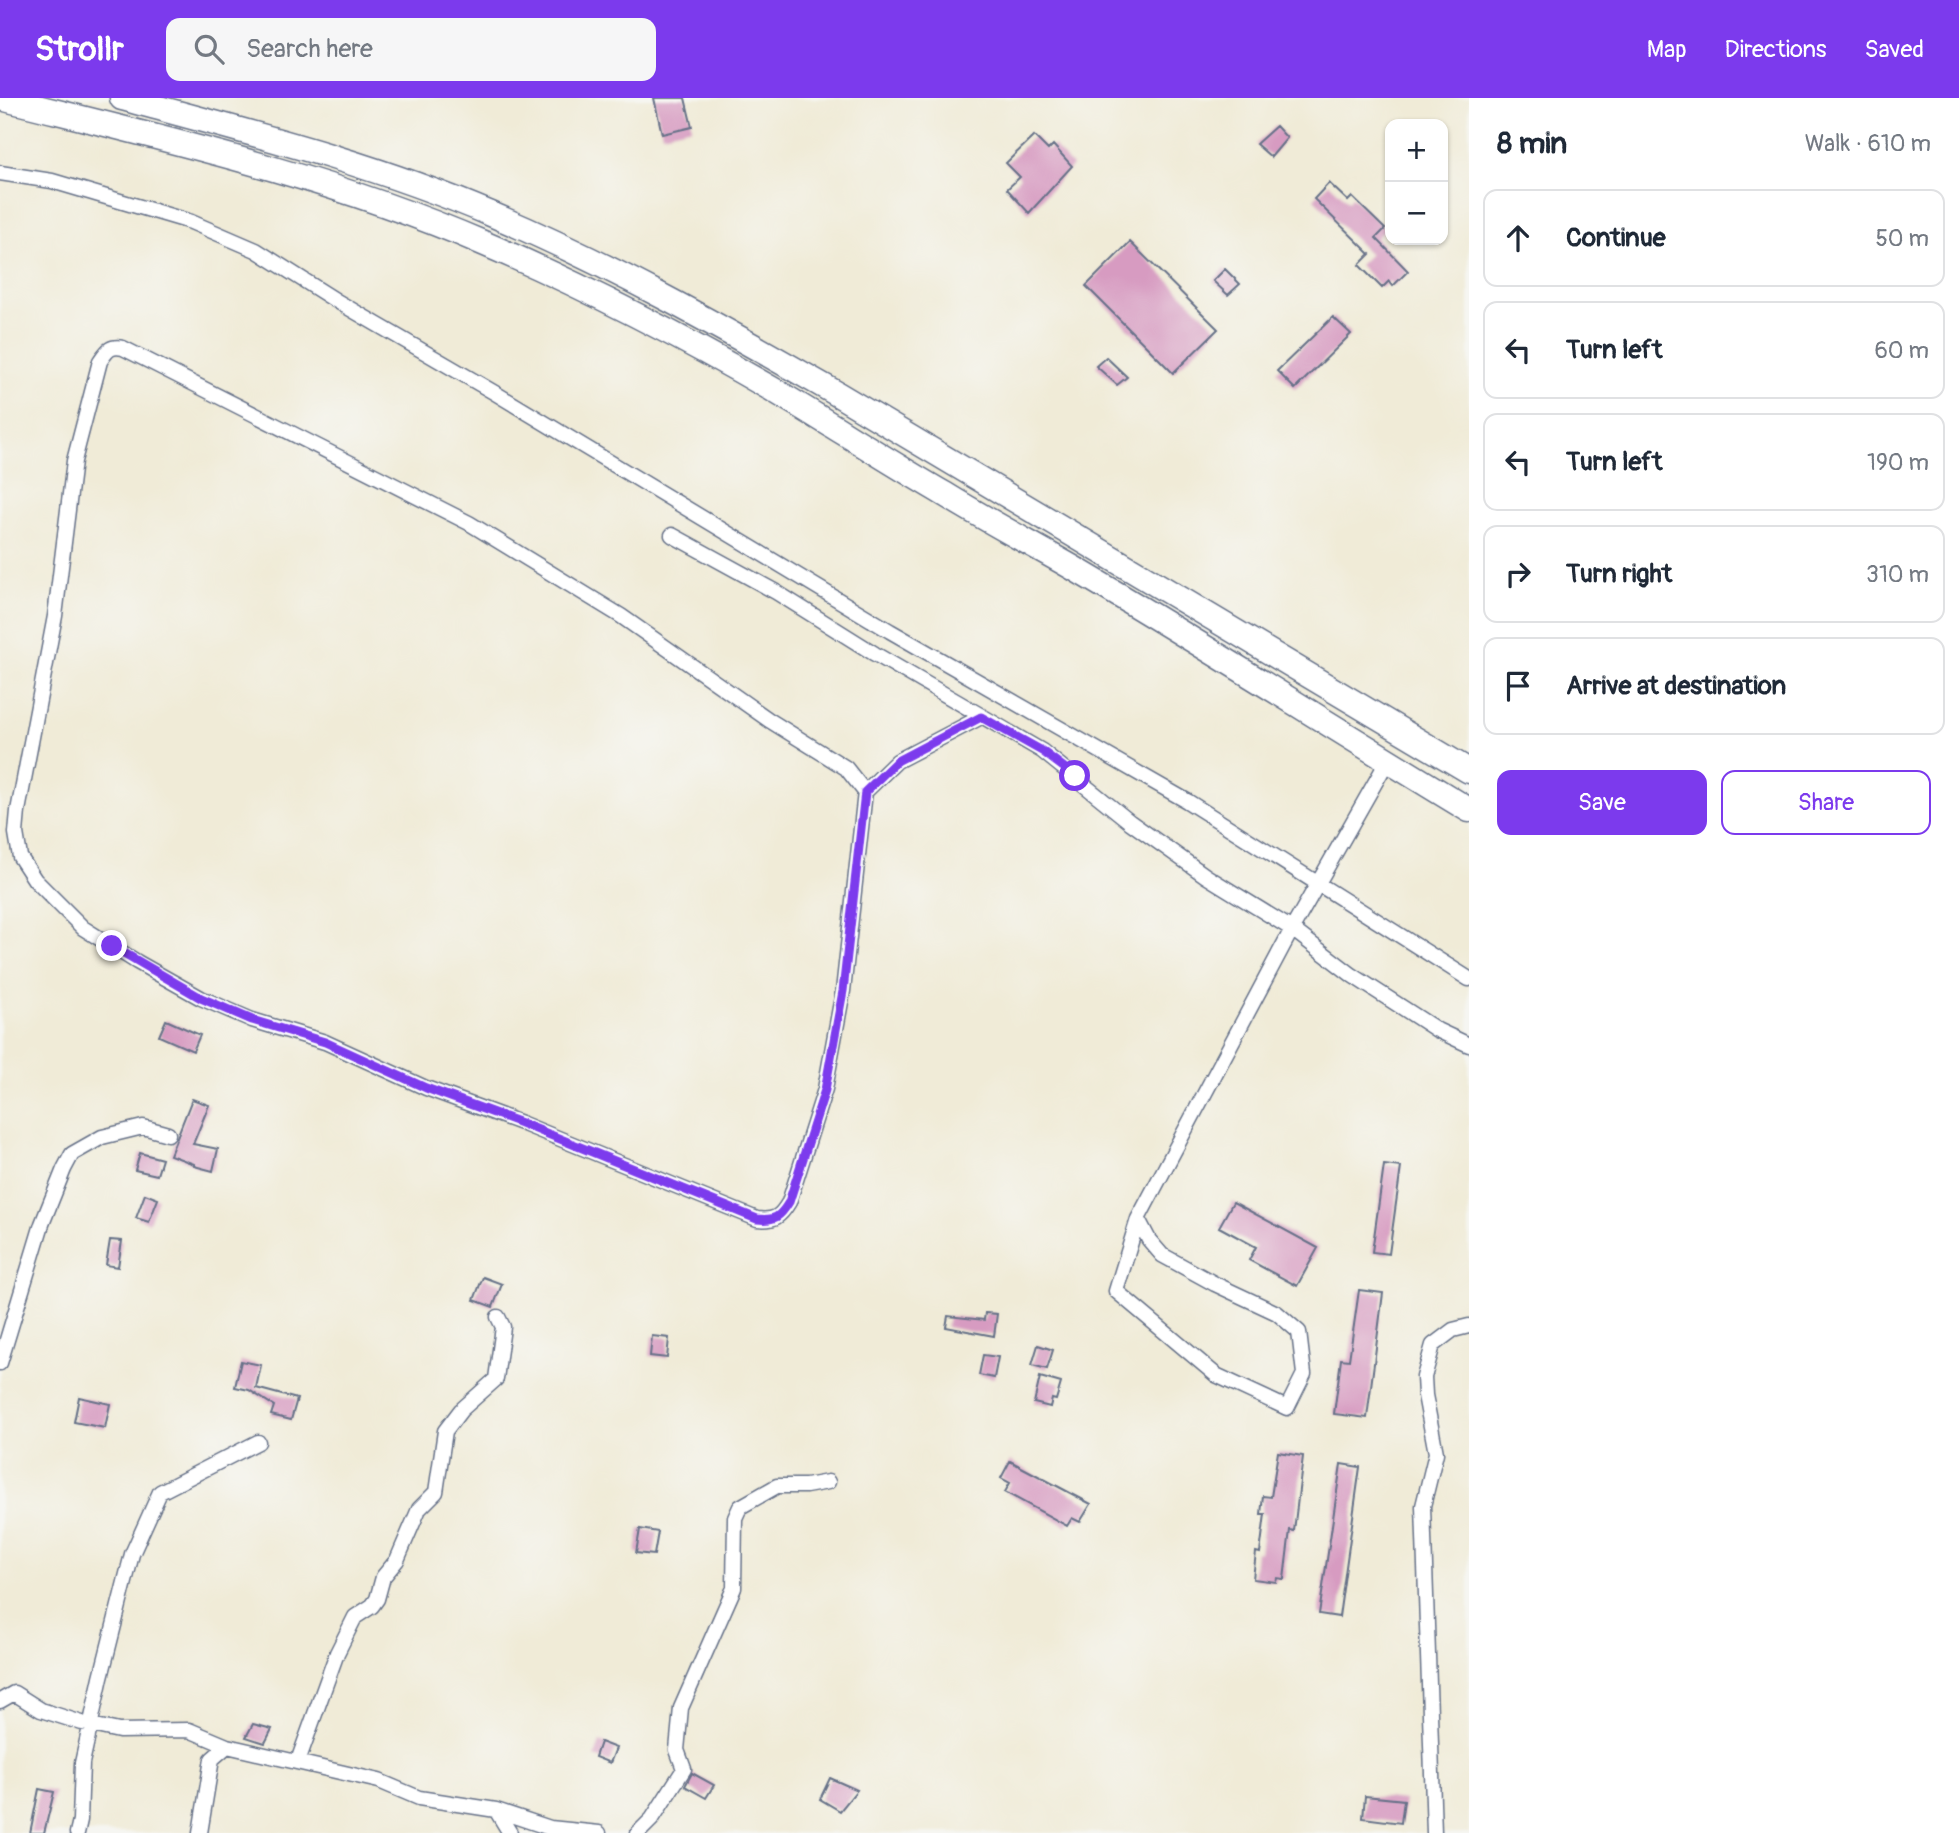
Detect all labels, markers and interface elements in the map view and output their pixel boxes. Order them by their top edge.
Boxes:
search box [166,18,656,81]
text: Strollr [35,29,124,70]
icon: search [190,30,228,68]
text: Search here [246,33,373,65]
text: Map [1647,35,1687,64]
text: Directions [1725,35,1826,64]
text: Saved [1864,35,1924,64]
map controls [1385,119,1448,245]
button: + [1385,119,1448,182]
text: 8 min [1497,125,1567,162]
text: Walk · 610 m [1805,129,1931,158]
button: − [1385,182,1448,245]
icon: ahead [1499,219,1537,257]
text: Continue [1566,222,1666,254]
text: 50 m [1875,224,1929,253]
icon: left [1499,331,1537,369]
text: Turn left [1566,334,1662,366]
text: 60 m [1874,336,1929,365]
icon: left [1499,443,1537,481]
text: Turn left [1566,446,1662,478]
text: 190 m [1867,448,1929,477]
icon: right [1499,555,1537,593]
text: Turn right [1566,558,1672,590]
text: 310 m [1866,560,1929,589]
icon: arrive [1499,667,1537,705]
text: Arrive at destination [1566,670,1786,702]
route start [1059,760,1090,791]
button: Save [1497,770,1707,835]
button: Share [1721,770,1931,835]
route end [96,930,127,961]

